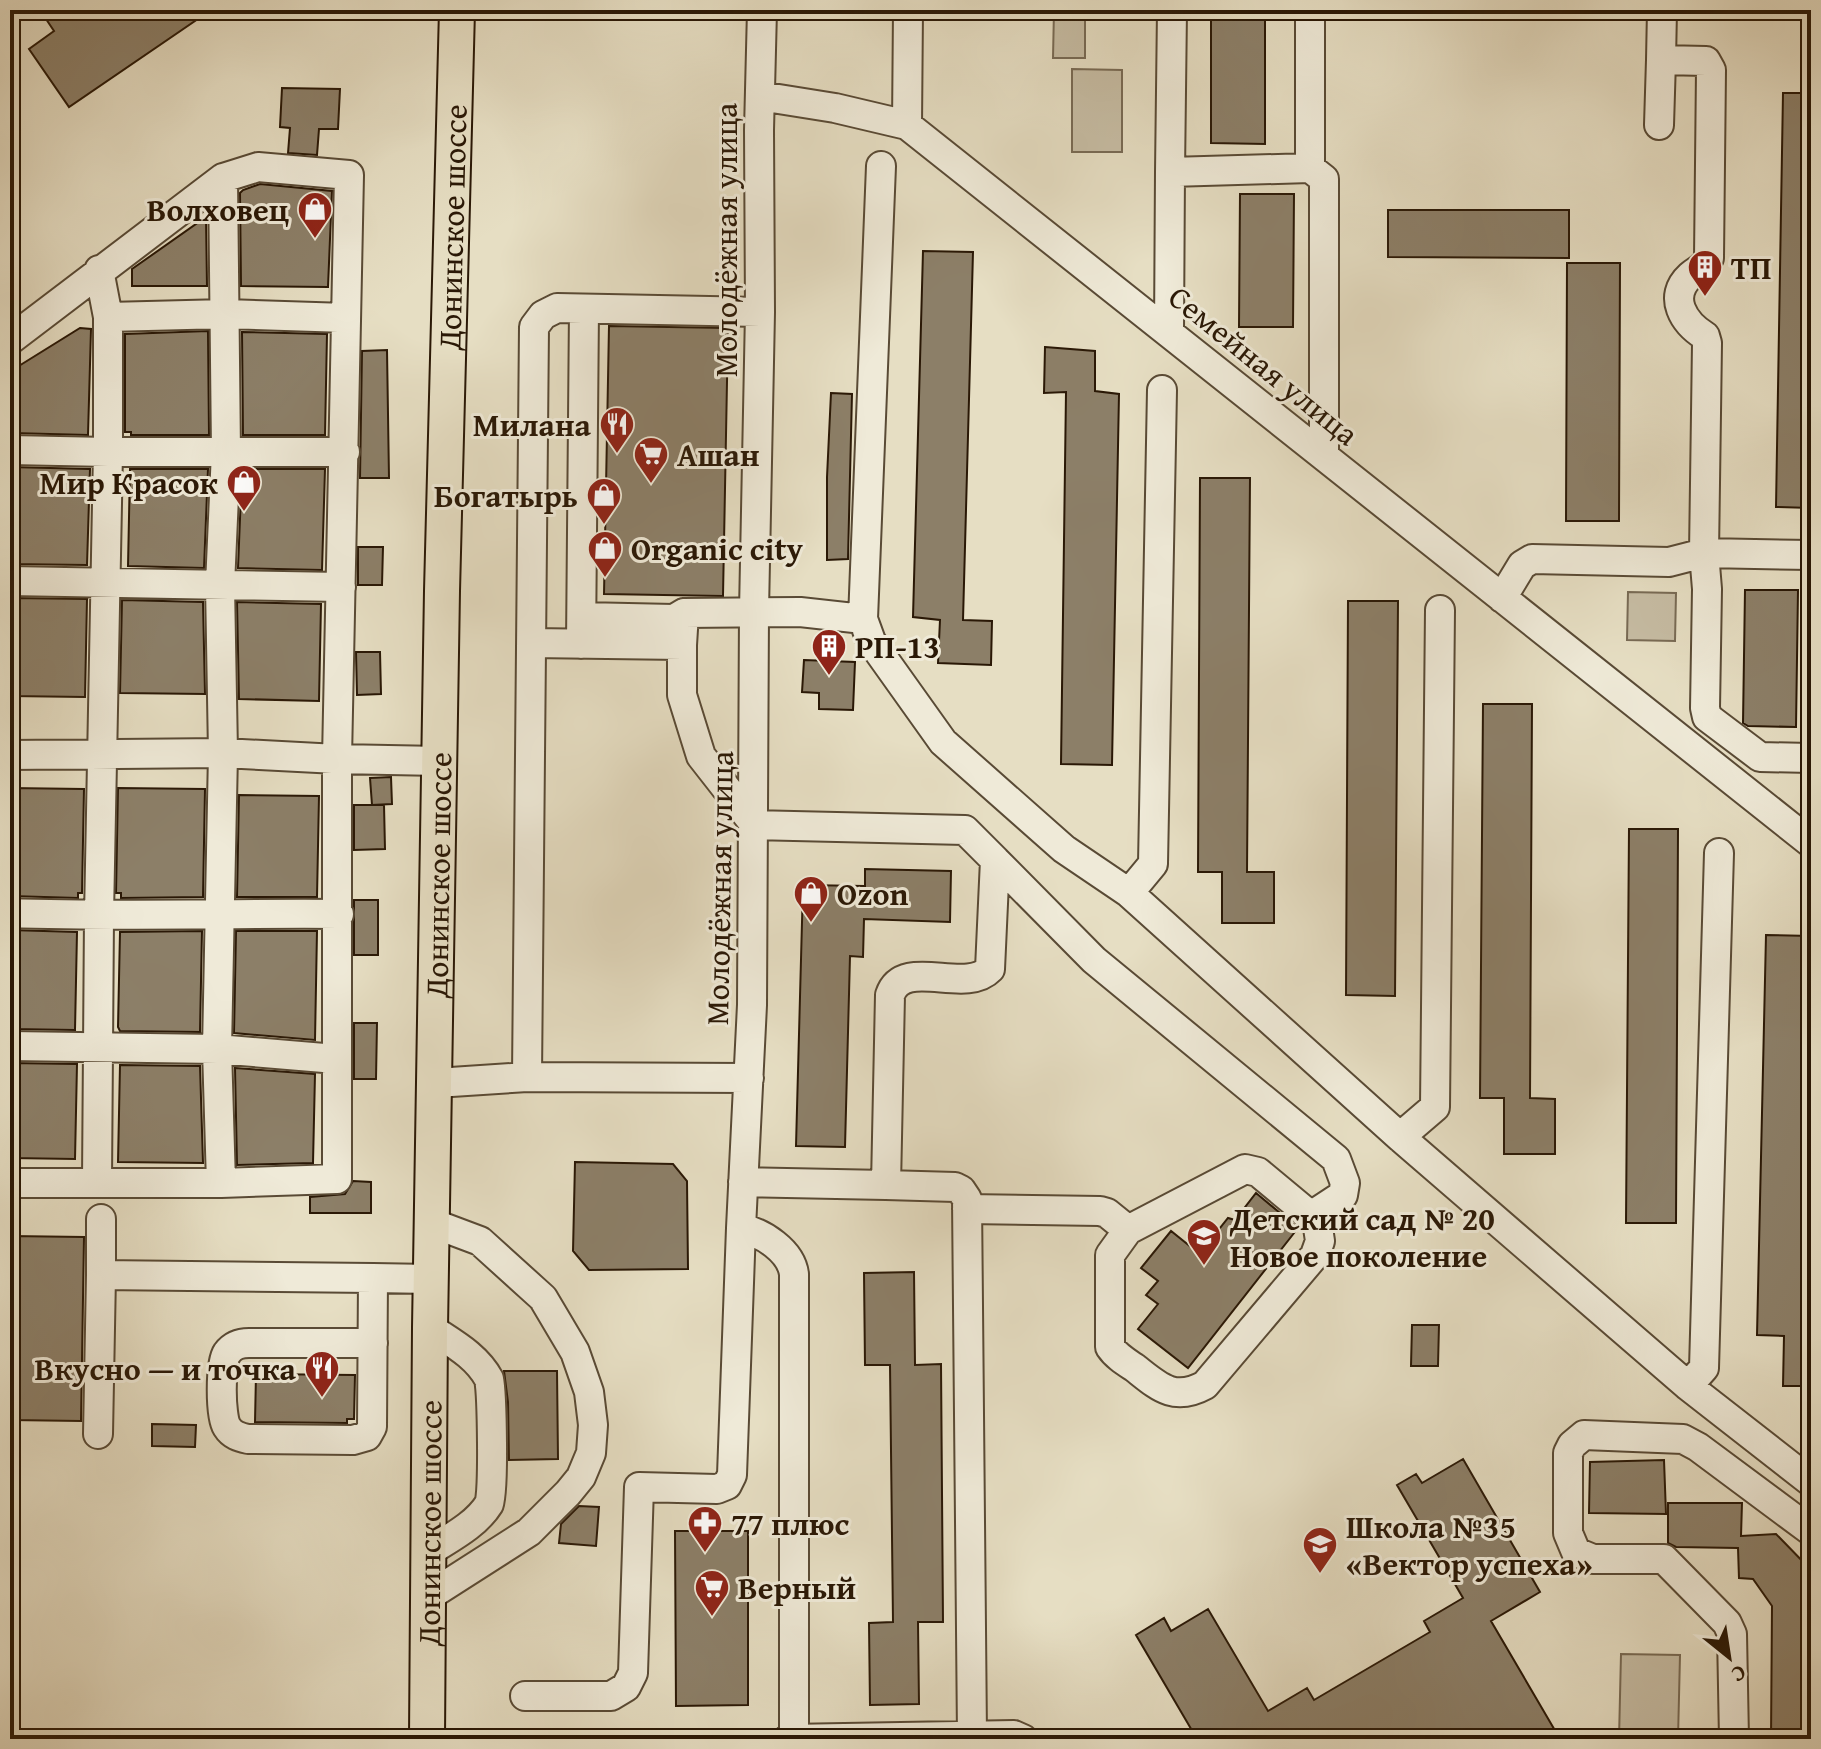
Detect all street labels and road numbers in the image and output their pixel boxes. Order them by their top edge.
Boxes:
street label: Молодёжная улица [702,102,749,377]
street label: Донинское шоссе [425,104,478,352]
street label: Семейная улица [1159,274,1370,457]
street label: Молодёжная улица [693,750,745,1026]
street label: Донинское шоссе [412,752,463,1000]
street label: Донинское шоссе [404,1400,453,1647]

